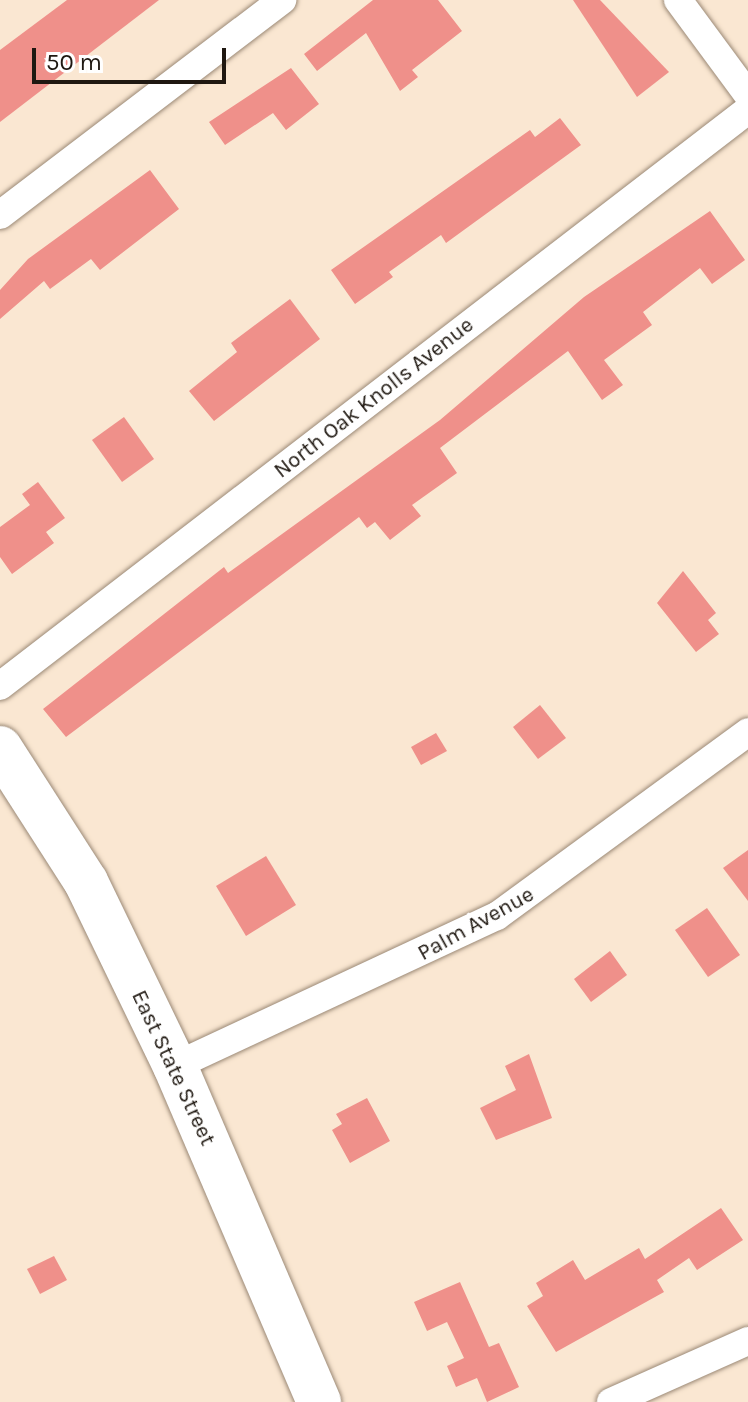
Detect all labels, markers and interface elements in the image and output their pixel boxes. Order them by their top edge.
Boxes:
scale bar [36,32,230,82]
text: 50 m [46,48,102,76]
street label: North Oak Knolls Avenue [269,312,479,484]
street label: Palm Avenue [413,881,539,967]
street label: East State Street [125,986,221,1150]

